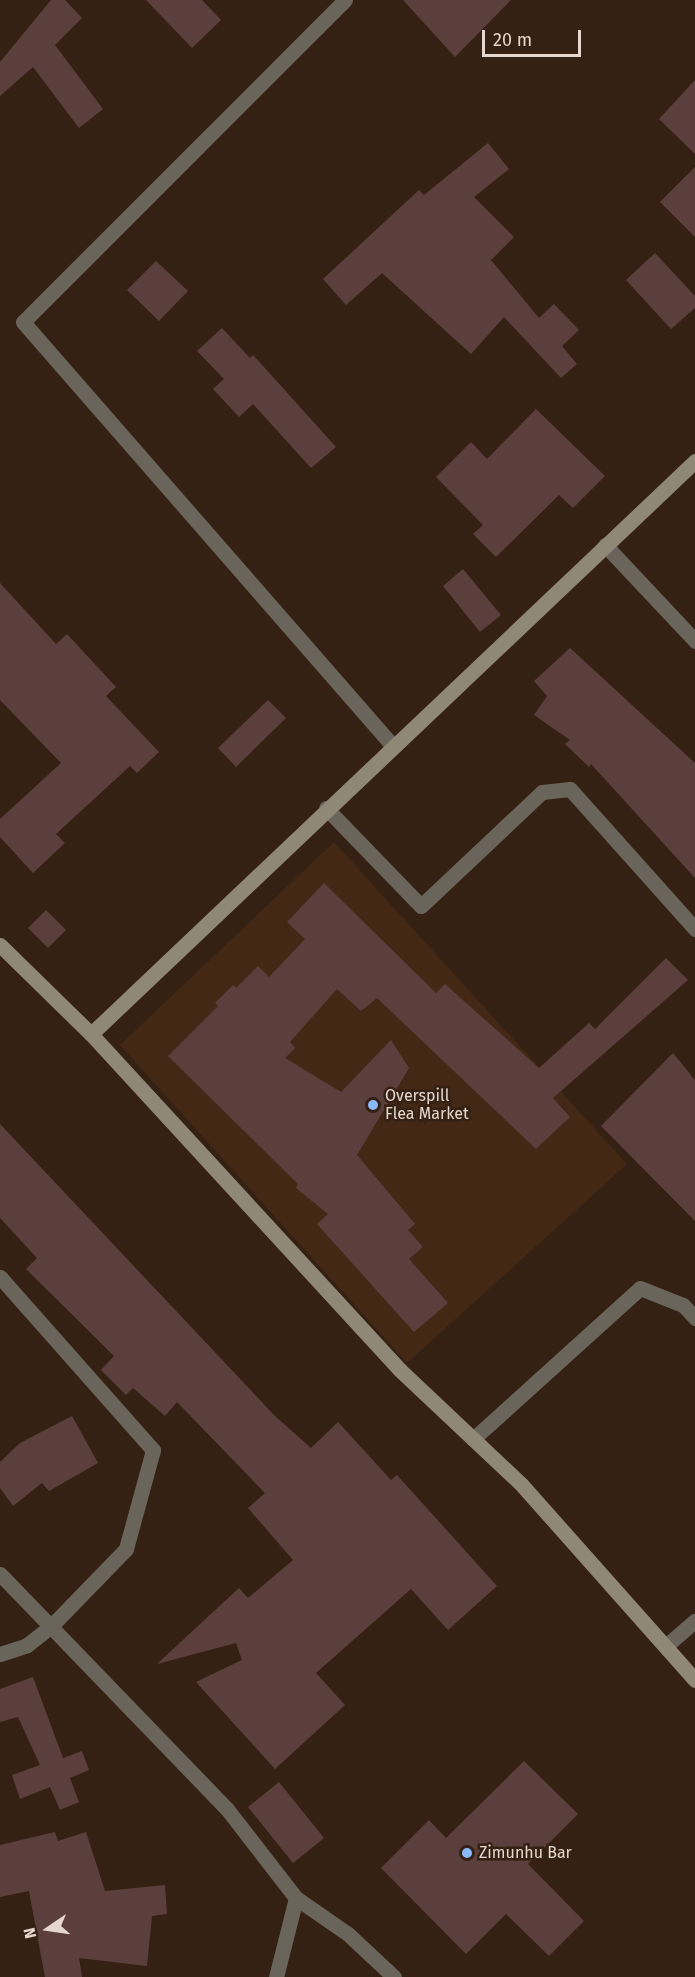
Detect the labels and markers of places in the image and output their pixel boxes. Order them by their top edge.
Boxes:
place label: Overspill Flea Market [385,1086,469,1124]
marker: Overspill Flea Market [366,1098,380,1112]
place label: Zimunhu Bar [479,1843,572,1863]
marker: Zimunhu Bar [460,1846,474,1860]

